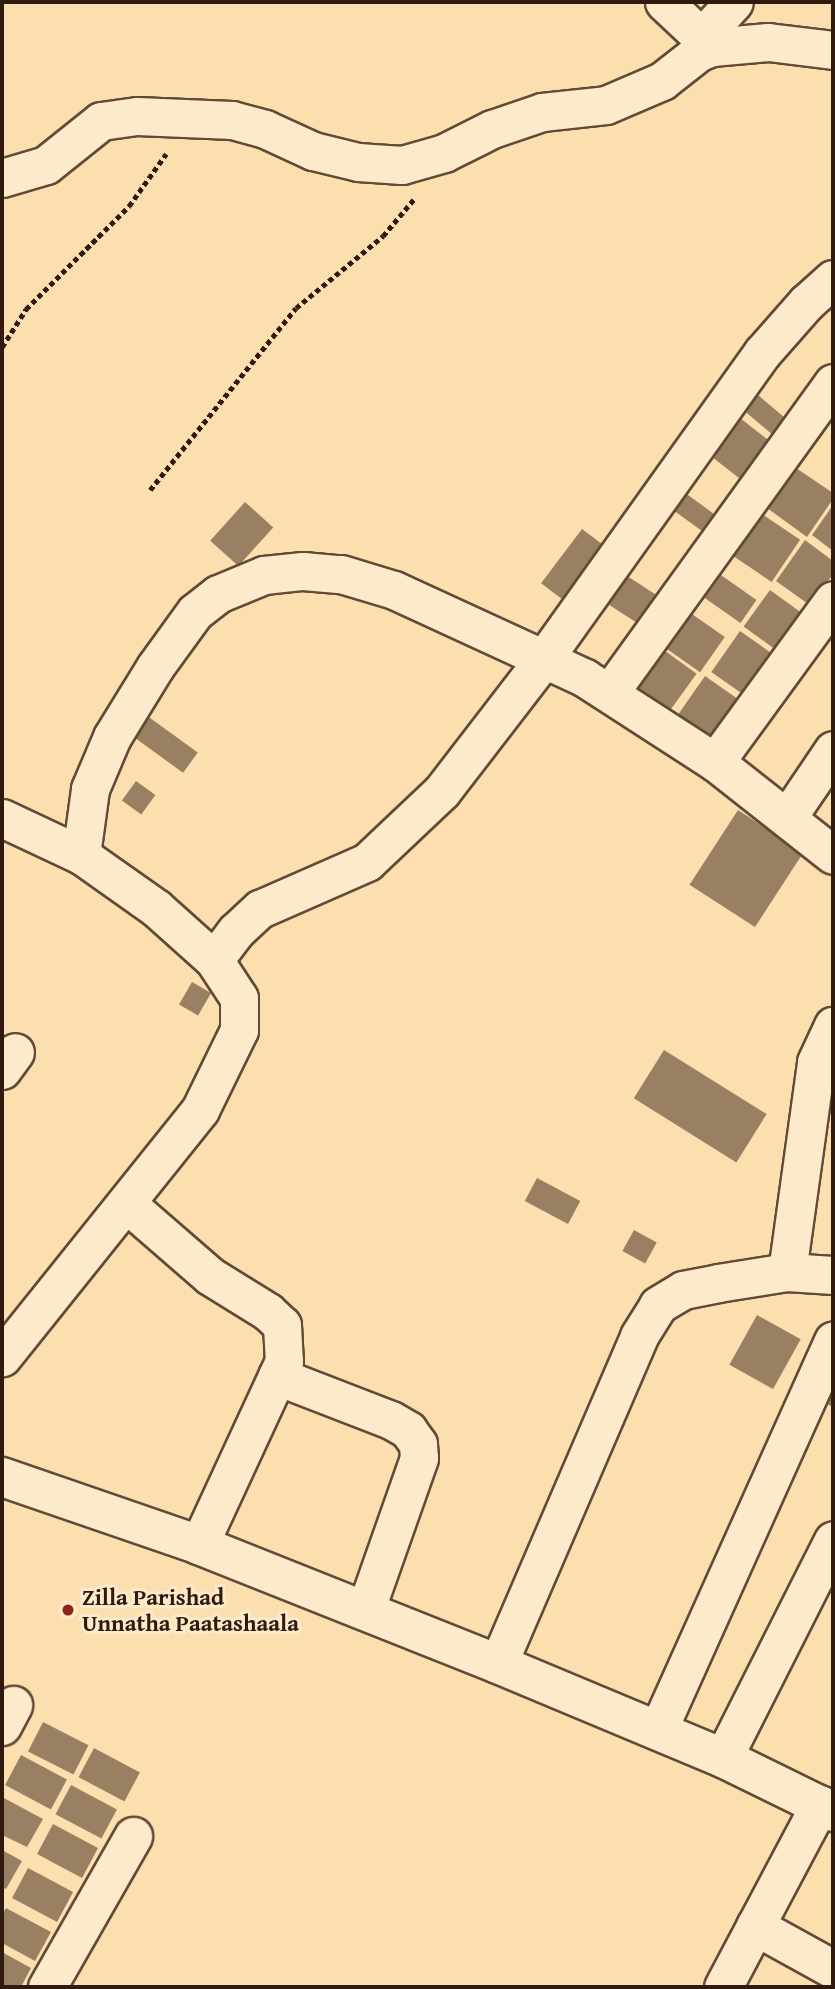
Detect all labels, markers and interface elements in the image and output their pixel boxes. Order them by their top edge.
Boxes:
place label: Zilla Parishad Unnatha Paatashaala [82,1583,299,1637]
marker: Zilla Parishad Unnatha Paatashaala [60,1602,76,1618]

